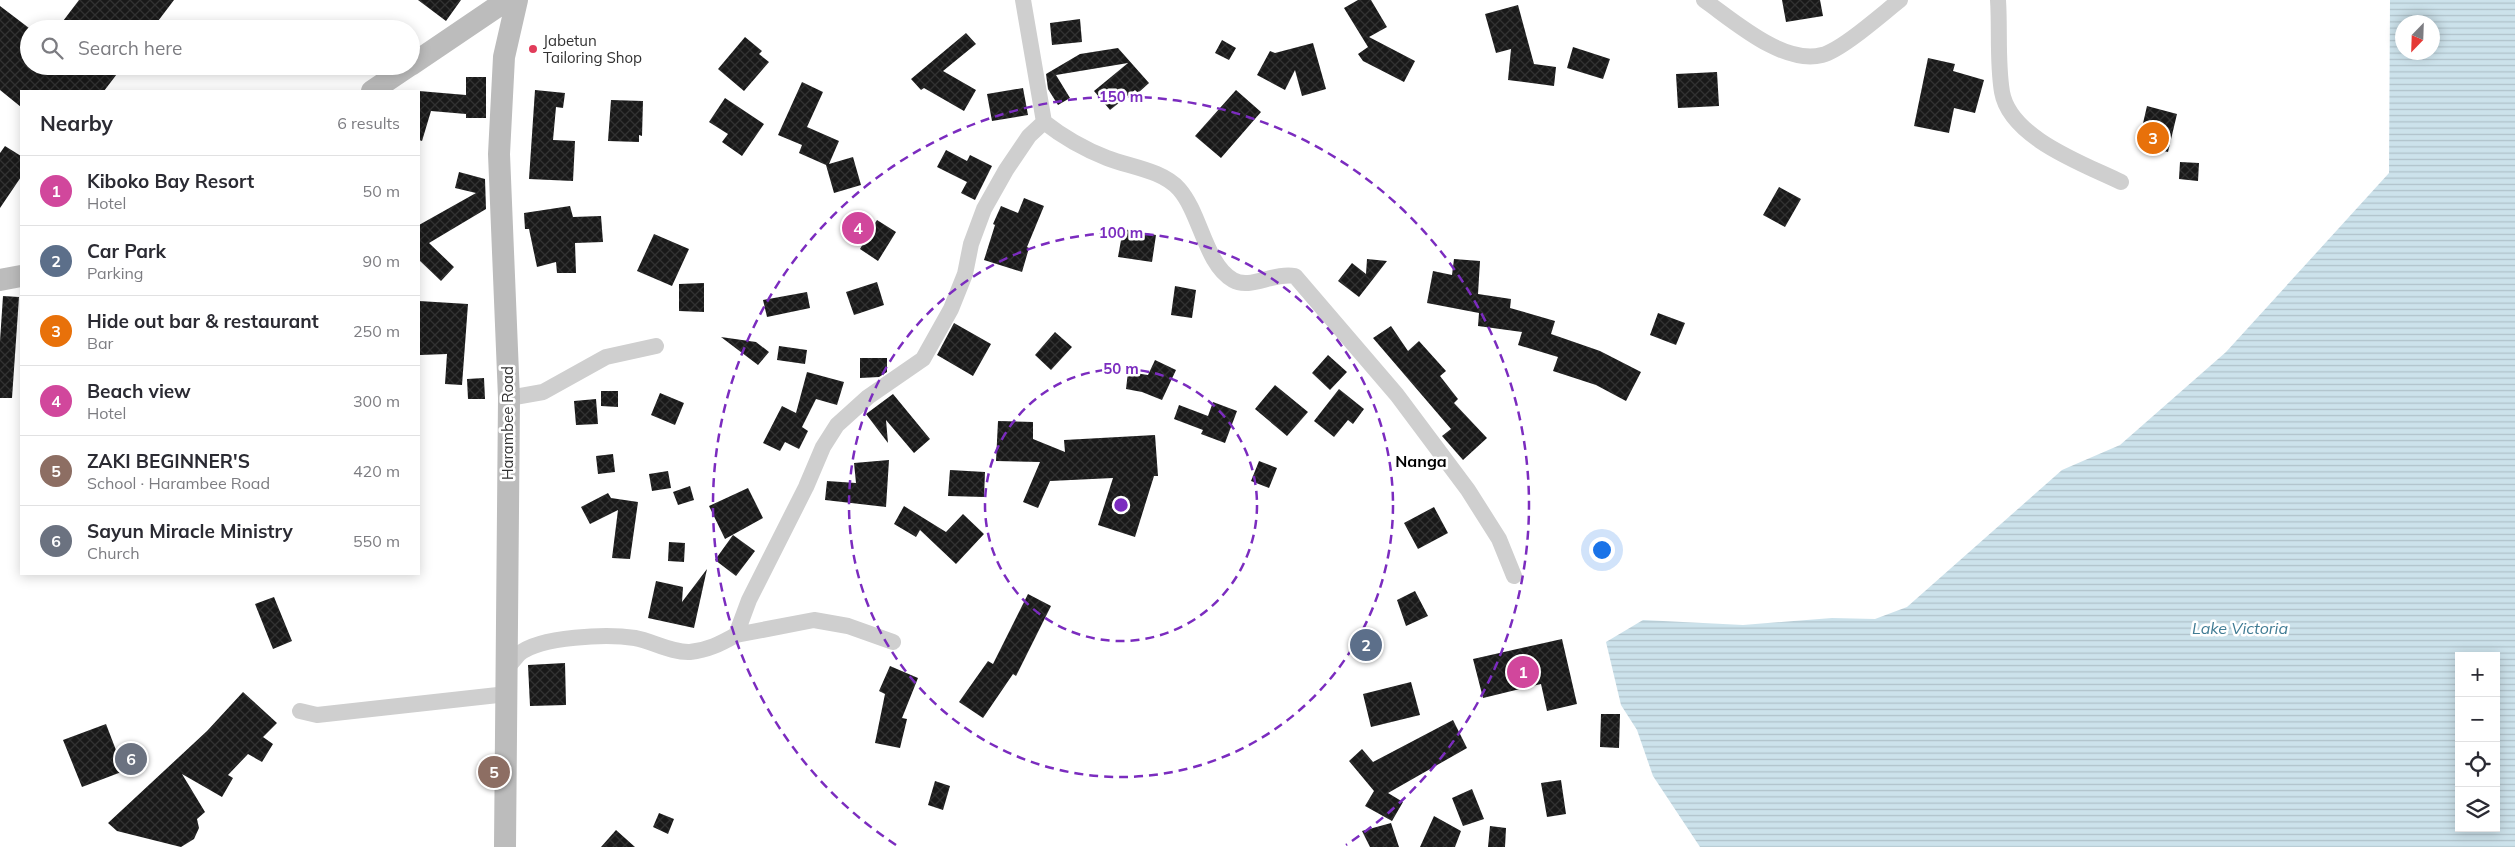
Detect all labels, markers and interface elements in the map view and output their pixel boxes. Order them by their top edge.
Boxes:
north arrow [2395,15,2440,60]
search box [20,20,420,75]
place label: Jabetun Tailoring Shop [543,31,642,67]
icon: search [38,34,66,62]
text: Search here [78,36,182,60]
marker: Jabetun Tailoring Shop [527,43,539,55]
text: 150 m [1099,87,1143,106]
text: Nearby [40,110,113,136]
text: 6 results [337,113,400,133]
pin: 3 [2137,119,2169,157]
text: Kiboko Bay Resort [87,169,254,193]
text: 1 [51,181,61,201]
text: 50 m [363,181,400,201]
text: Hotel [87,193,126,213]
pin: 4 [842,209,874,247]
text: 100 m [1099,223,1143,242]
text: Car Park [87,239,166,263]
text: 2 [51,251,61,271]
text: 90 m [363,251,400,271]
text: Parking [87,263,144,283]
text: Hide out bar & restaurant [87,309,319,333]
text: 3 [51,321,61,341]
text: 250 m [353,321,400,341]
text: Bar [87,333,113,353]
text: 50 m [1103,359,1139,378]
street label: Harambee Road [498,366,517,480]
text: Beach view [87,379,191,403]
text: 4 [51,391,61,411]
text: 300 m [353,391,400,411]
text: Hotel [87,403,126,423]
text: ZAKI BEGINNER'S [87,449,250,473]
district label: Nanga [1395,451,1447,471]
text: 5 [51,461,61,481]
text: 420 m [353,461,400,481]
text: School · Harambee Road [87,473,270,493]
centre of rings [1112,496,1130,514]
text: Sayun Miracle Ministry [87,519,293,543]
text: 6 [51,531,61,551]
text: 550 m [353,531,400,551]
your location [1589,537,1615,563]
text: Church [87,543,140,563]
water label: Lake Victoria [2192,618,2288,638]
pin: 2 [1350,626,1382,664]
map controls [2455,652,2500,832]
button: + [2455,652,2500,697]
pin: 1 [1507,653,1539,691]
button: − [2455,697,2500,742]
pin: 6 [115,740,147,778]
button: locate [2455,742,2500,787]
pin: 5 [478,753,510,791]
button: layers [2455,787,2500,832]

